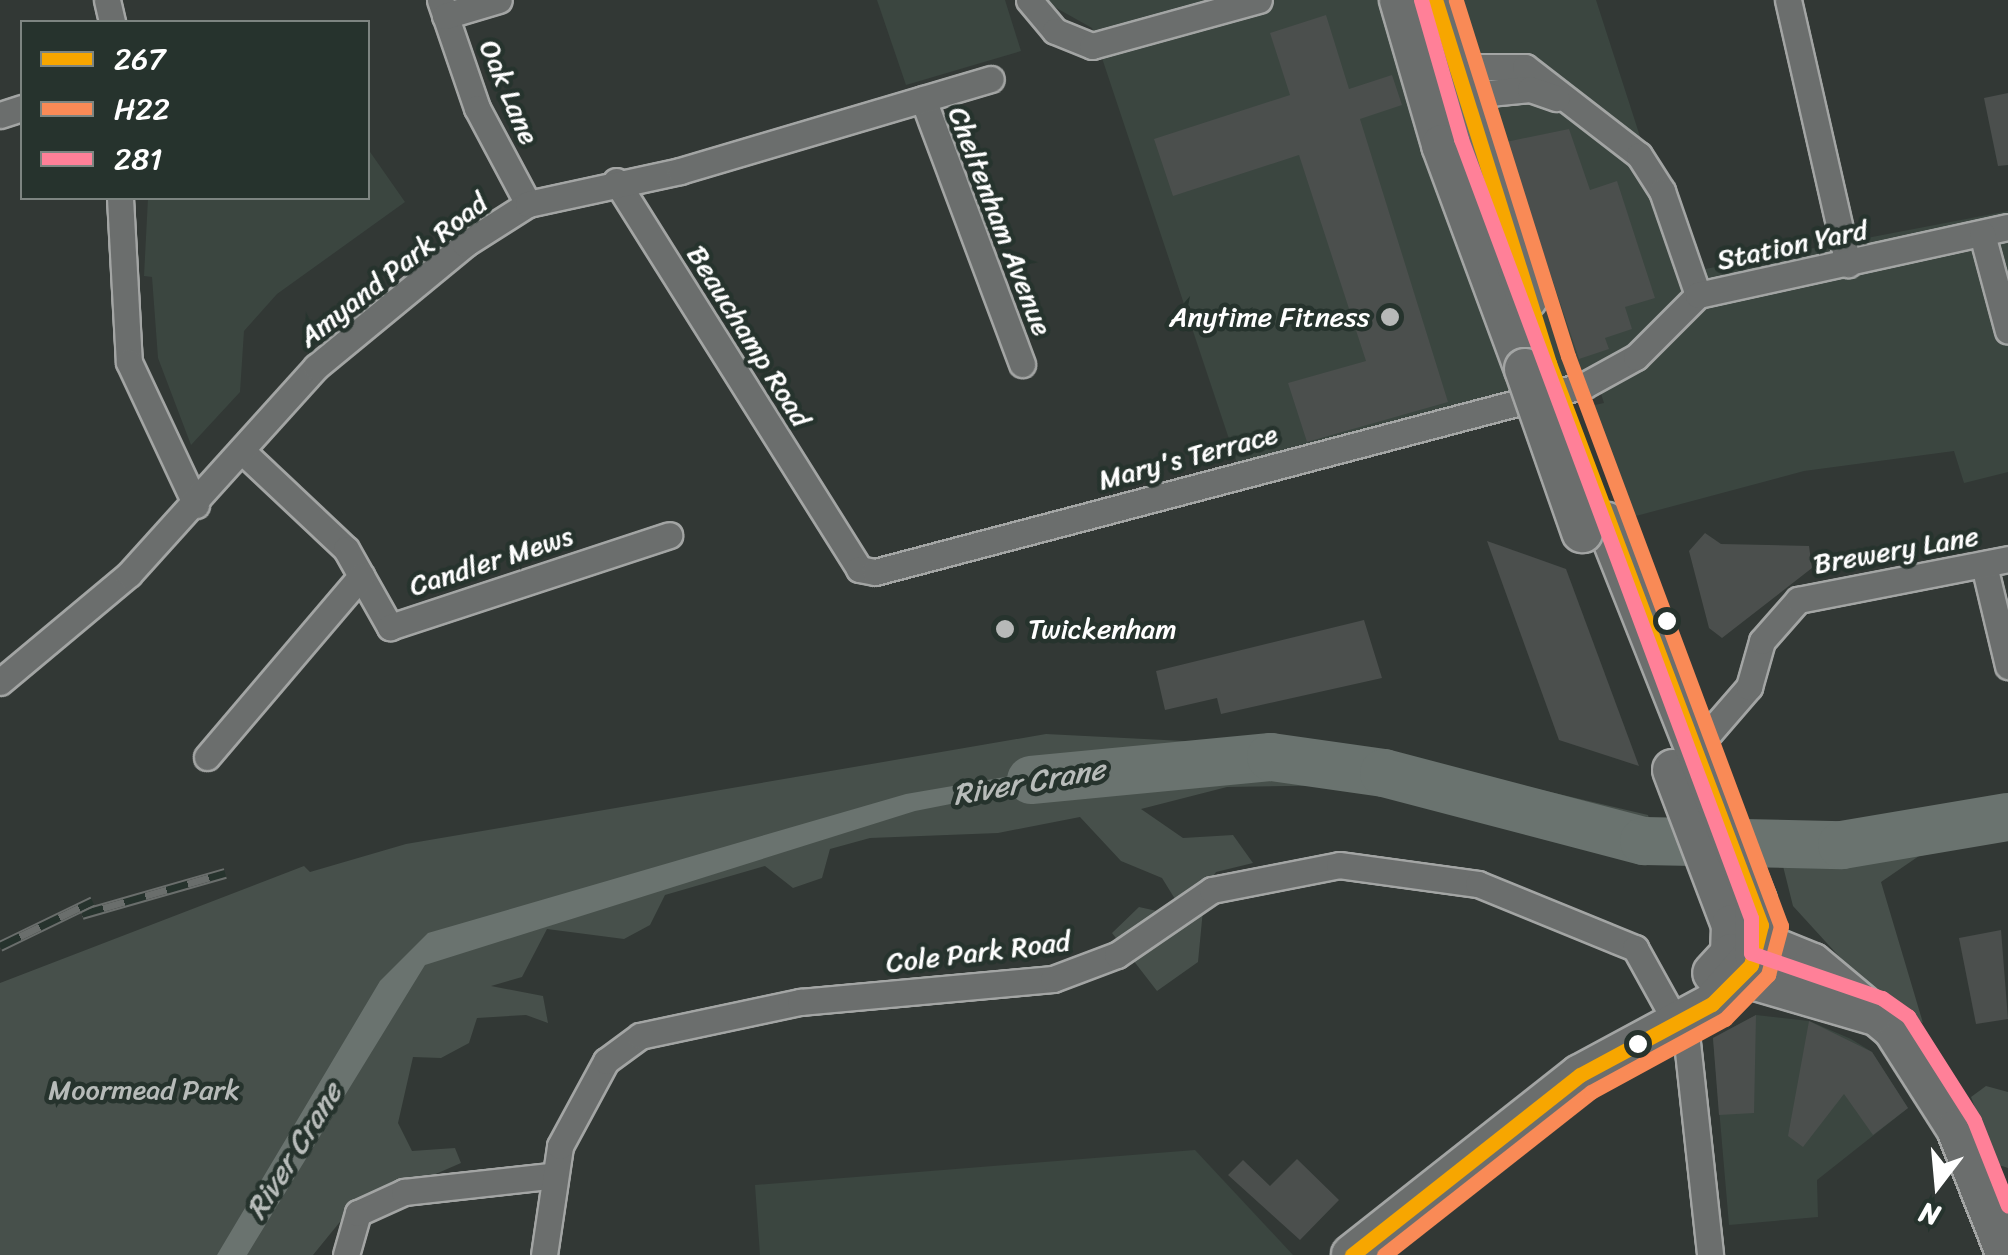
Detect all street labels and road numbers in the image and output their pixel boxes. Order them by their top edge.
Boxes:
street label: Oak Lane [472,34,546,150]
street label: Cheltenham Avenue [941,102,1059,340]
street label: Amyand Park Road [292,186,494,354]
street label: Station Yard [1714,213,1870,277]
street label: Beauchamp Road [680,239,818,433]
street label: Mary's Terrace [1095,417,1281,497]
street label: Candler Mews [404,518,578,604]
street label: Brewery Lane [1811,519,1981,581]
street label: Cole Park Road [884,924,1072,980]

